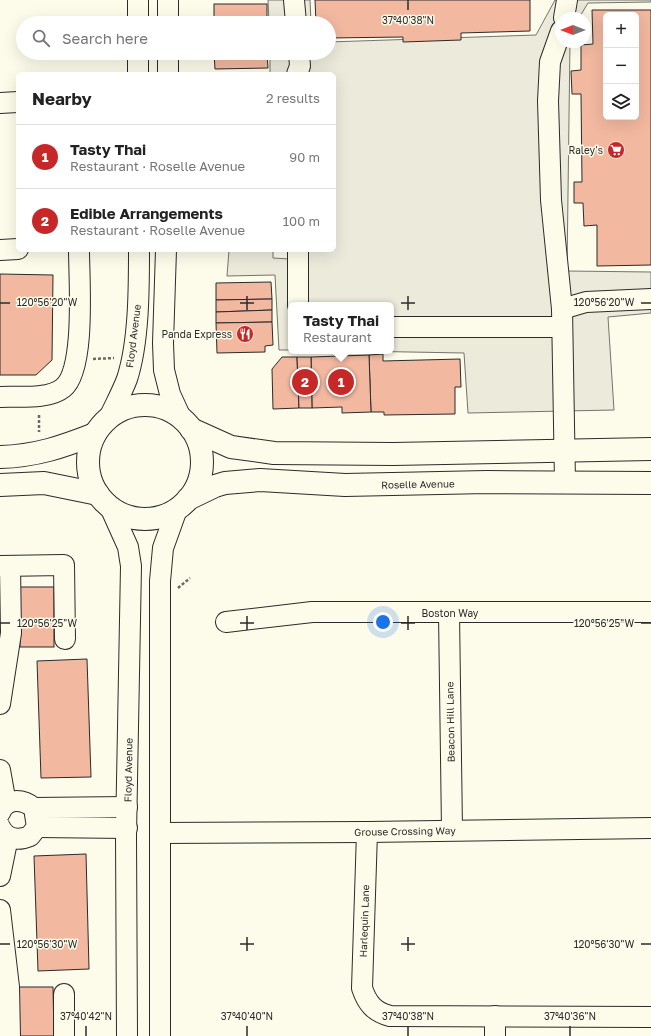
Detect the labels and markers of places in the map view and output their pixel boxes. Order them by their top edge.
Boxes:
supermarket icon: Raley's [606,140,626,160]
place label: Raley's [568,144,603,156]
restaurant icon: Panda Express [235,324,255,344]
place label: Panda Express [162,328,232,340]
pin: 2 [292,367,318,397]
pin: 1 [328,367,354,397]

